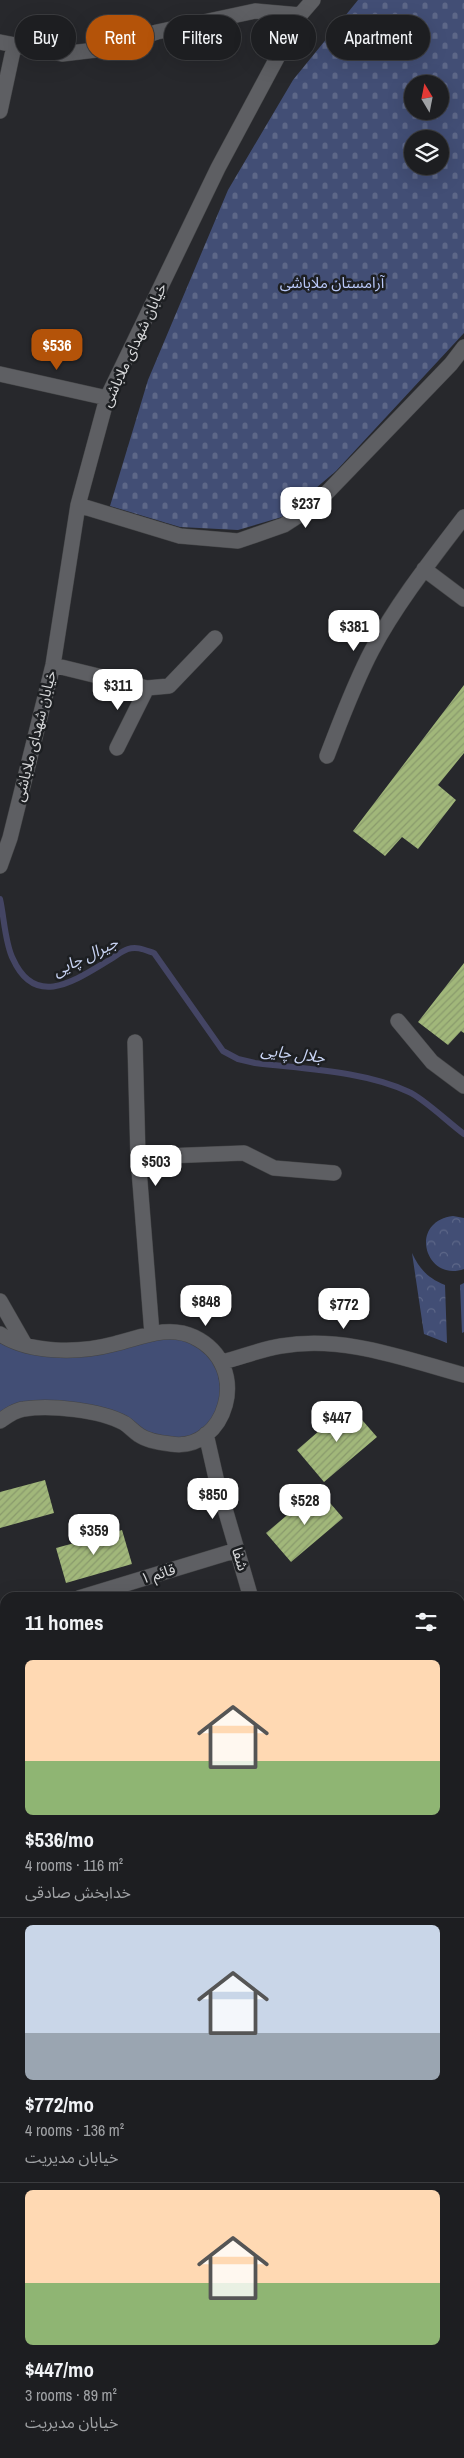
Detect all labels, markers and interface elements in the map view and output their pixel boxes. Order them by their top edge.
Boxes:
chip: Buy [15,15,76,60]
chip: Rent [86,15,154,60]
chip: Filters [164,15,241,60]
chip: New [251,15,316,60]
chip: Apartment [326,15,430,60]
north arrow [404,75,449,120]
map controls [404,75,449,175]
button: layers [404,130,449,175]
park label: آرامستان ملاباشی [280,272,385,293]
street label: خیابان شهدای ملاباشی [96,279,172,410]
pin: $536 [27,328,87,371]
text: $536 [42,334,72,356]
pin: $237 [276,486,336,529]
text: $237 [291,492,321,514]
pin: $381 [324,610,384,652]
text: $381 [339,615,369,637]
street label: خیابان شهدای ملاباشی [8,668,61,804]
pin: $311 [88,668,148,711]
text: $311 [104,674,132,696]
water label: جیرال چایی [48,930,122,981]
water label: جلال چایی [260,1038,327,1068]
pin: $503 [126,1144,186,1187]
text: $503 [141,1150,171,1172]
pin: $848 [176,1284,236,1327]
pin: $772 [314,1288,374,1330]
text: $848 [191,1290,221,1312]
text: $772 [329,1293,359,1315]
pin: $447 [307,1400,367,1443]
text: $447 [322,1406,352,1428]
pin: $850 [183,1478,243,1520]
text: $850 [198,1483,228,1505]
pin: $528 [275,1484,335,1526]
text: $528 [290,1489,320,1511]
pin: $359 [64,1514,124,1556]
text: $359 [79,1519,109,1541]
street label: شفا [227,1545,254,1573]
street label: قائم ۱ [138,1558,178,1590]
text: 11 homes [25,1608,104,1637]
icon: filters [412,1608,440,1636]
icon: home [188,1692,278,1782]
text: $536/mo [25,1825,94,1854]
text: 4 rooms · 116 m² [25,1854,123,1876]
text: خدابخش صادقی [25,1881,131,1903]
icon: home [188,1958,278,2048]
text: $772/mo [25,2090,94,2119]
text: 4 rooms · 136 m² [25,2119,124,2141]
text: خیابان مدیریت [25,2146,118,2168]
icon: home [188,2223,278,2313]
text: $447/mo [25,2355,94,2384]
text: 3 rooms · 89 m² [25,2384,117,2406]
text: خیابان مدیریت [25,2411,118,2433]

